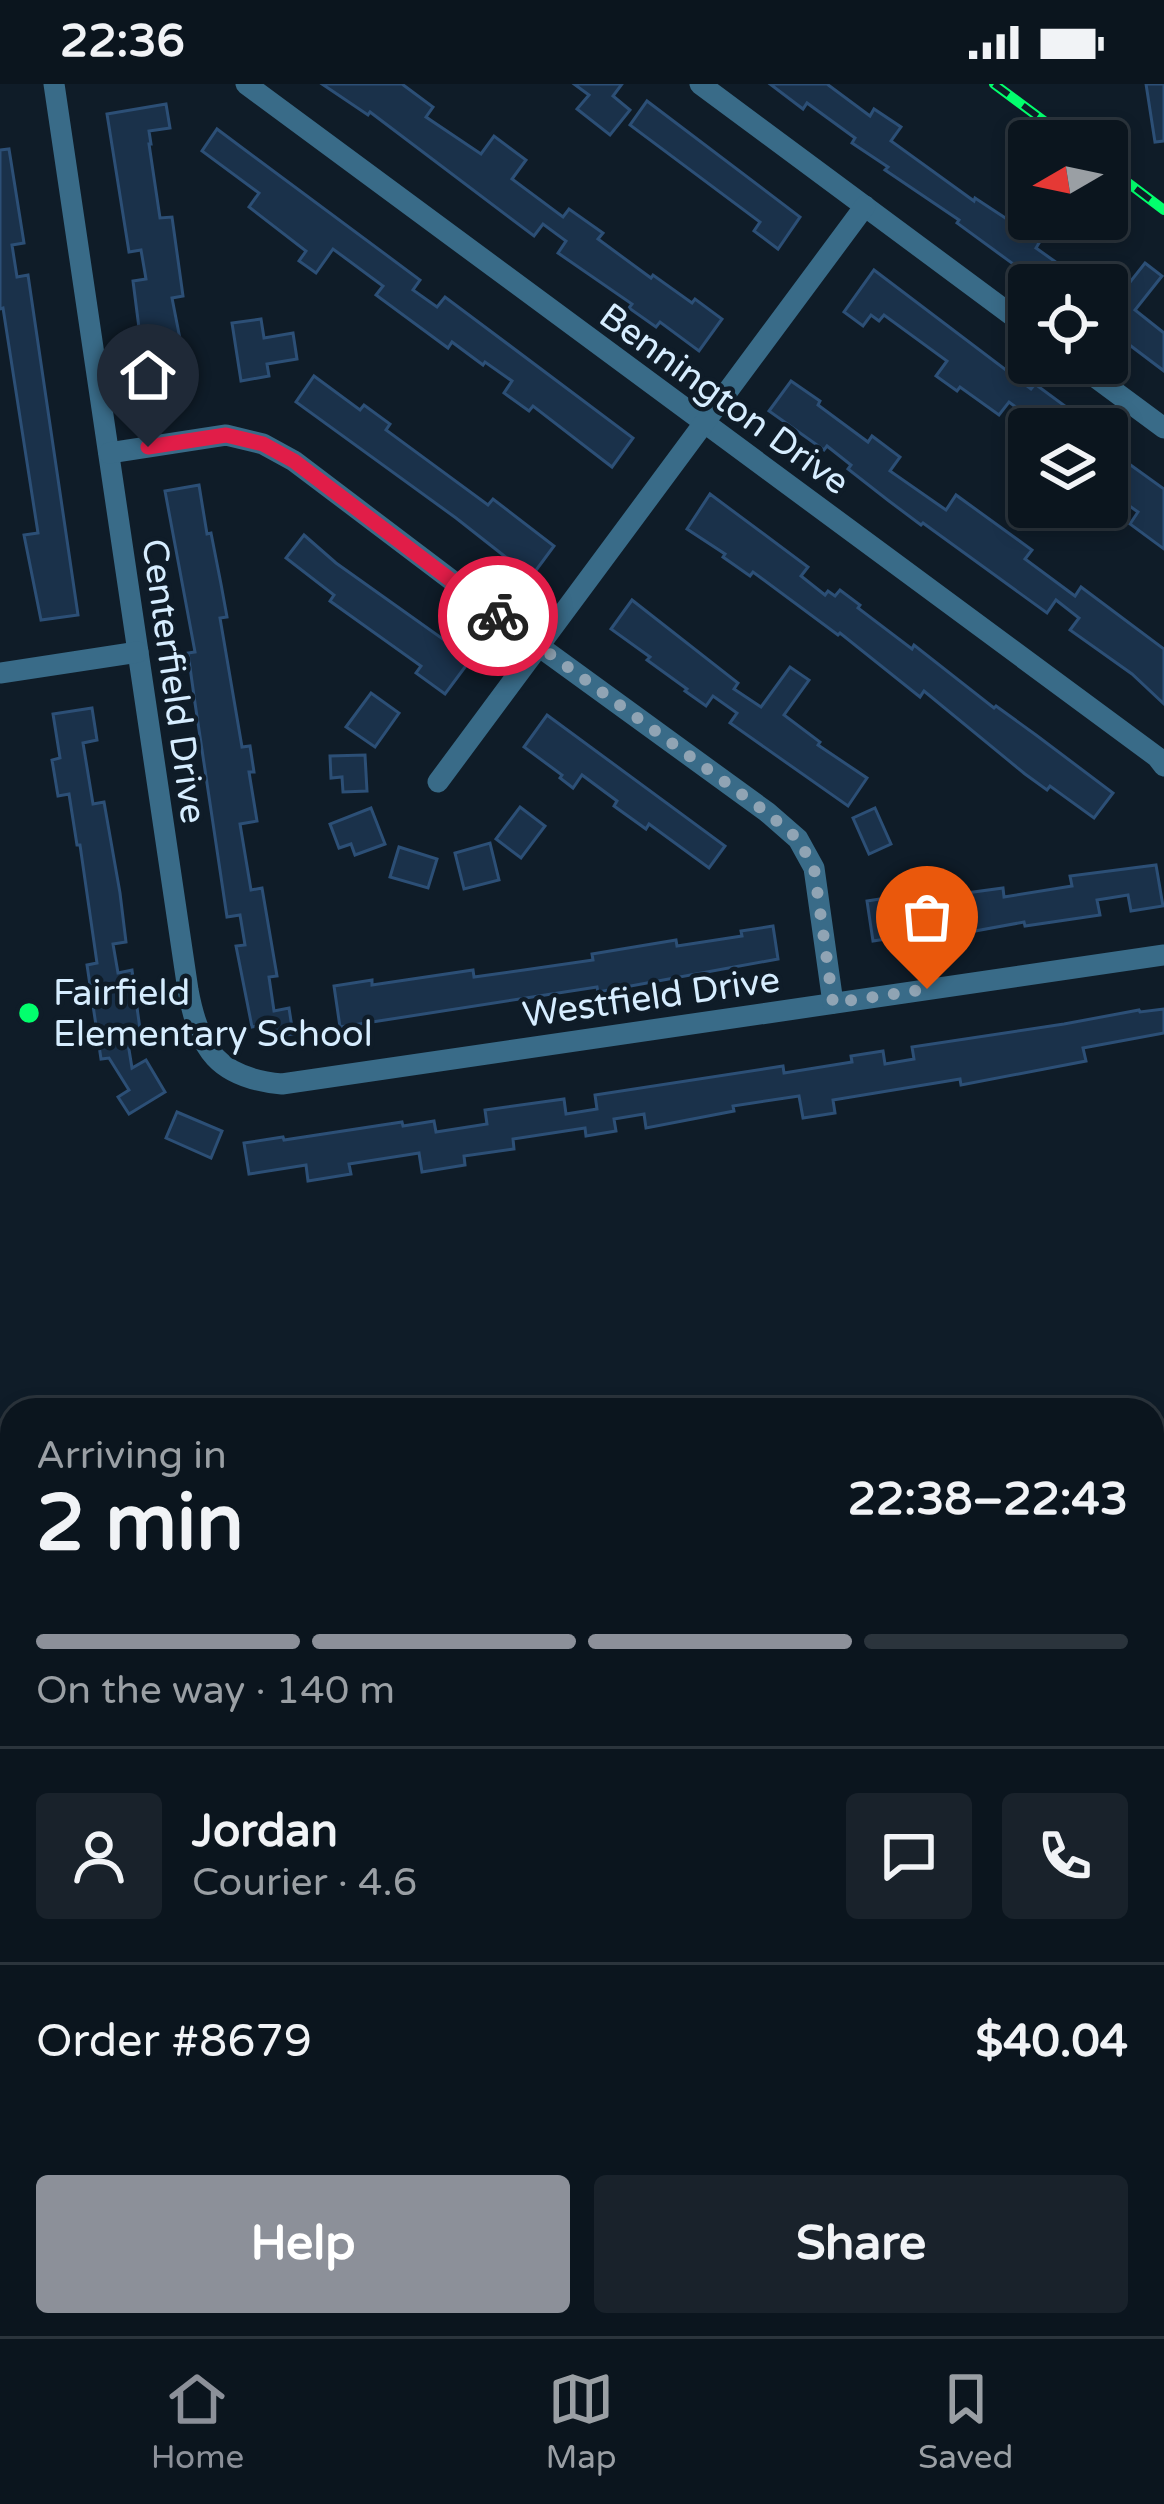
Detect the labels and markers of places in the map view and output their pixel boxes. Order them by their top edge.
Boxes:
pin [97,324,199,447]
pin [876,866,978,989]
place label: Fairfield Elementary School [53,972,373,1056]
marker: Fairfield Elementary School [16,1000,42,1026]

